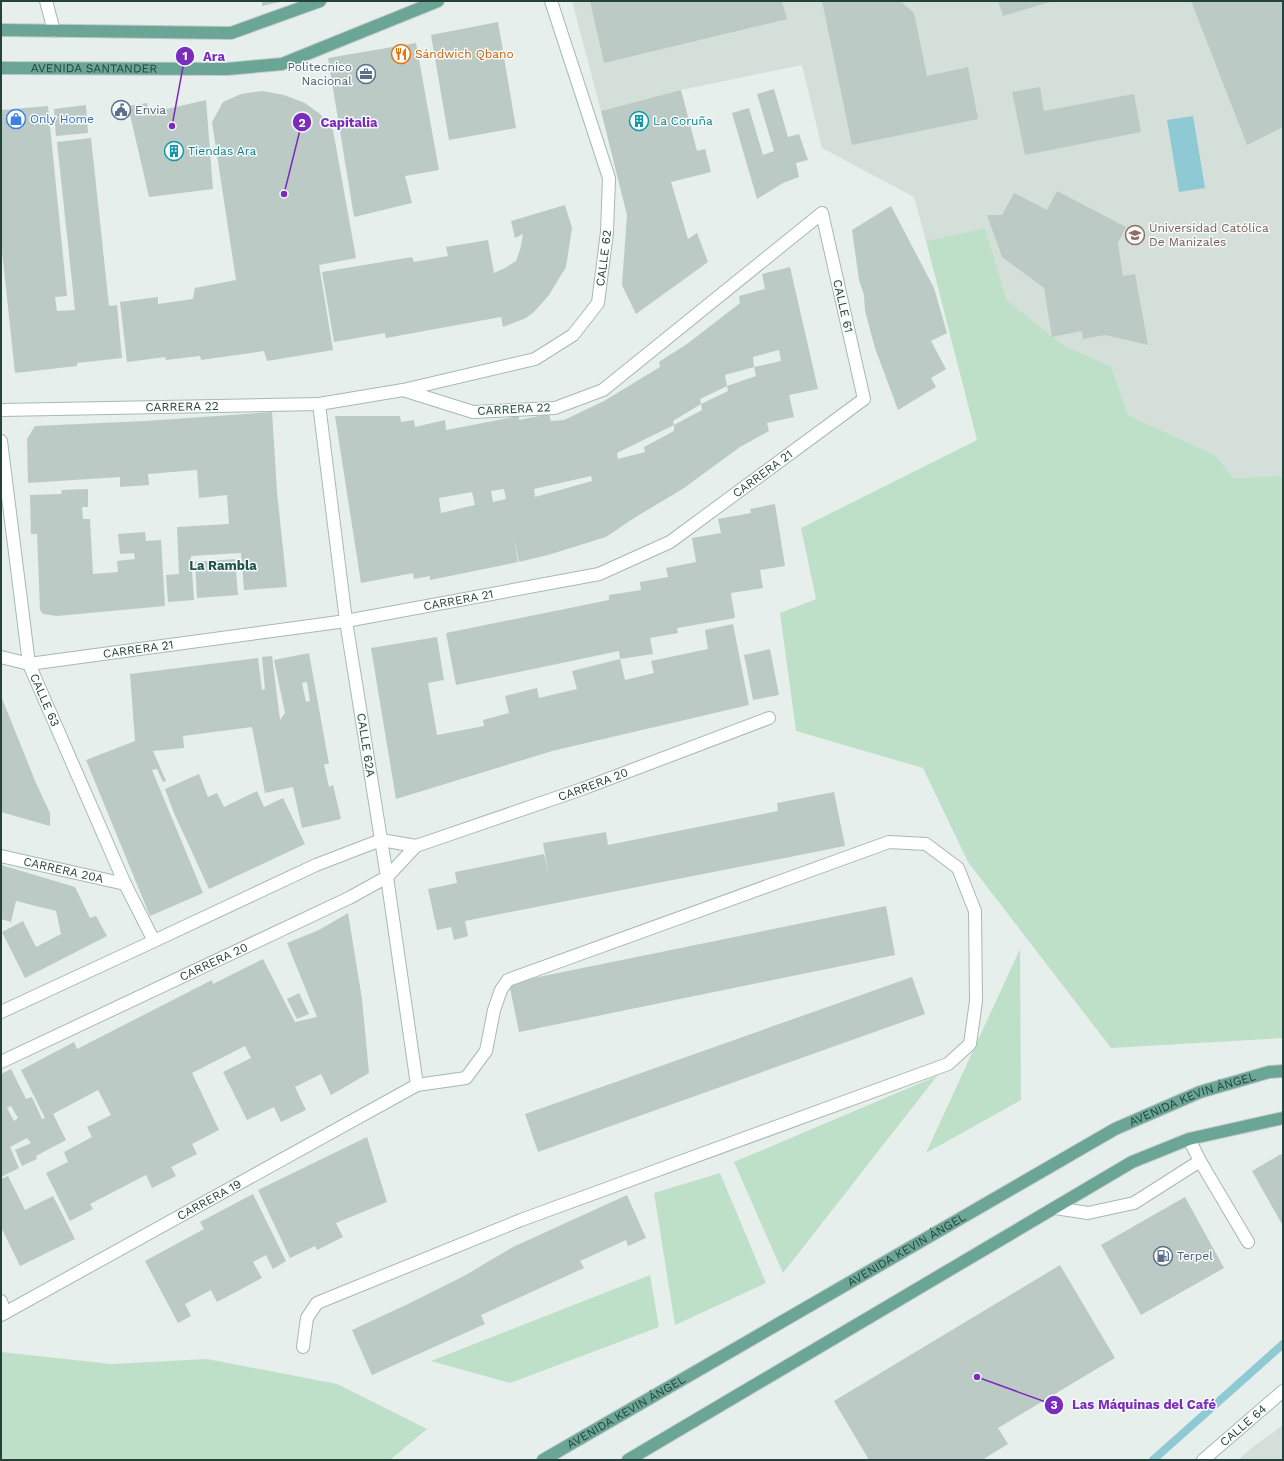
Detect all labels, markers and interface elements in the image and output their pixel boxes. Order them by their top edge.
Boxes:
restaurant icon: Sándwich Qbano [390,43,412,65]
callout: Ara [175,44,233,69]
place label: Sándwich Qbano [415,47,514,61]
text: 1 [182,49,188,63]
text: Ara [203,49,225,64]
place label: Politecnico Nacional [288,60,352,88]
street label: AVENIDA SANTANDER [31,61,157,76]
office icon: Politecnico Nacional [355,63,377,85]
public building icon: Envia [110,99,132,121]
place label: Envia [135,103,166,117]
shop icon: Only Home [5,108,27,130]
callout: Capitalia [292,110,385,135]
building icon: La Coruña [628,110,650,132]
place label: Only Home [30,112,94,126]
place label: La Coruña [653,114,713,128]
text: Capitalia [320,115,378,130]
text: 2 [298,116,306,130]
building icon: Tiendas Ara [163,140,185,162]
place label: Tiendas Ara [188,144,257,158]
place label: Universidad Católica De Manizales [1149,221,1269,249]
school or university icon: Universidad Católica De Manizales [1124,224,1146,246]
street label: CALLE 62 [593,229,614,287]
street label: CALLE 61 [830,278,856,334]
street label: CARRERA 22 [145,399,219,414]
street label: CARRERA 22 [477,400,551,418]
street label: CARRERA 21 [730,447,795,500]
district label: La Rambla [189,558,257,573]
street label: CARRERA 21 [422,587,494,614]
street label: CARRERA 21 [102,637,174,661]
street label: CALLE 63 [27,671,62,729]
street label: CALLE 62A [354,712,378,778]
street label: CARRERA 20 [556,765,630,804]
street label: CARRERA 20A [22,854,105,886]
street label: CARRERA 20 [177,940,250,984]
street label: AVENIDA KEVIN ÁNGEL [1127,1069,1257,1129]
street label: CARRERA 19 [175,1176,244,1223]
street label: AVENIDA KEVIN ÁNGEL [845,1210,968,1289]
fuel station icon: Terpel [1152,1245,1174,1267]
place label: Terpel [1177,1249,1213,1263]
street label: AVENIDA KEVIN ÁNGEL [564,1372,688,1452]
callout: Las Máquinas del Café [1044,1392,1224,1417]
text: Las Máquinas del Café [1072,1397,1217,1412]
text: 3 [1050,1398,1058,1412]
street label: CALLE 64 [1217,1401,1269,1449]

